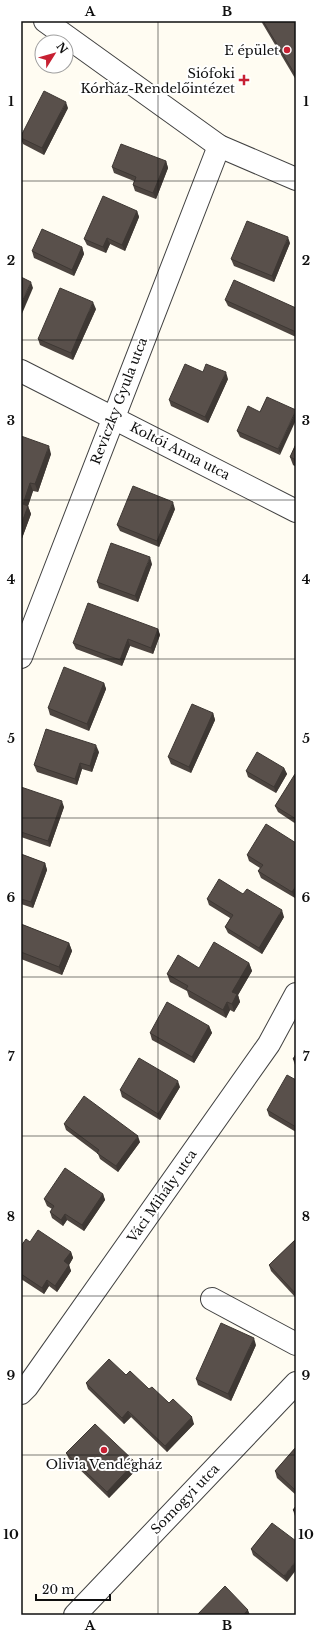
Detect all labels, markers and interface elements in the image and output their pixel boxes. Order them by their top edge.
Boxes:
text: A [84,3,96,20]
text: B [222,3,232,20]
north arrow [34,34,74,74]
text: N [53,40,71,57]
place label: E épület [224,42,279,59]
marker: E épület [282,45,292,55]
place label: Siófoki Kórház-Rendelőintézet [80,65,236,97]
marker: Siófoki Kórház-Rendelőintézet [238,74,250,86]
text: 1 [8,93,14,110]
text: 1 [303,93,309,110]
text: 2 [7,252,15,269]
text: 2 [302,252,310,269]
street label: Reviczky Gyula utca [87,334,151,467]
text: 3 [7,412,15,429]
text: 3 [302,412,310,429]
street label: Koltói Anna utca [127,418,234,484]
text: 4 [7,571,16,588]
text: 4 [302,571,311,588]
text: 5 [7,730,15,747]
text: 5 [302,730,310,747]
text: 6 [7,889,16,906]
text: 6 [302,889,311,906]
text: 7 [8,1048,15,1065]
text: 7 [303,1048,310,1065]
street label: Váci Mihály utca [123,1146,201,1247]
text: 8 [7,1208,15,1225]
text: 8 [302,1208,310,1225]
text: 9 [7,1367,16,1384]
text: 9 [302,1367,311,1384]
marker: Olivia Vendégház [99,1445,109,1455]
place label: Olivia Vendégház [46,1456,162,1473]
street label: Somogyi utca [147,1460,223,1538]
text: 10 [3,1526,19,1543]
text: 10 [298,1526,314,1543]
scale bar [36,1576,110,1602]
text: 20 m [42,1582,74,1597]
text: A [84,1617,96,1634]
text: B [222,1617,232,1634]

